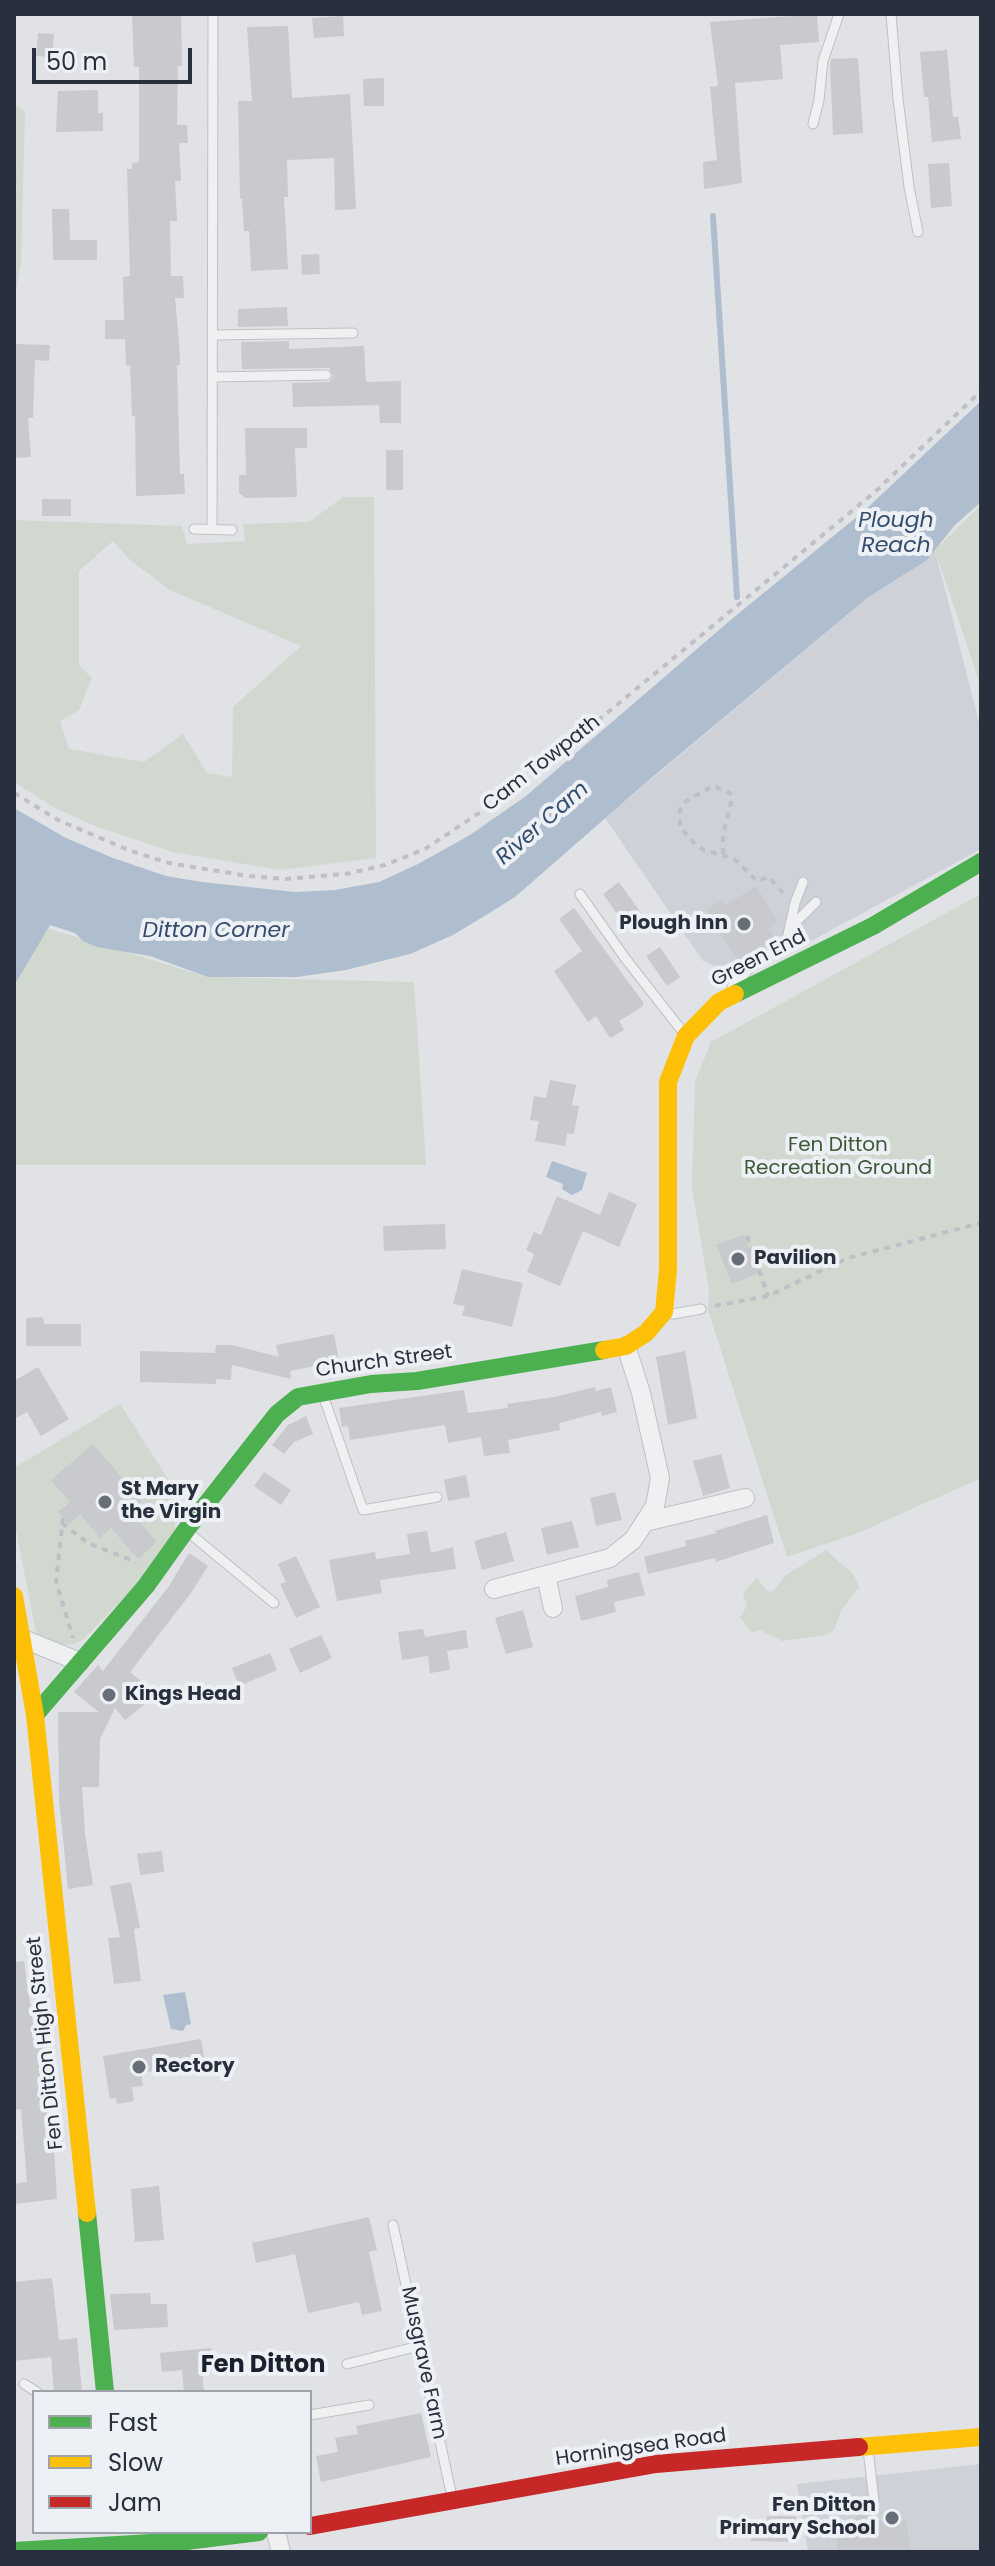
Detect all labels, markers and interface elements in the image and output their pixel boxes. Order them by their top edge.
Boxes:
scale bar [36,32,196,82]
text: 50 m [46,45,107,78]
water label: Plough Reach [858,508,934,560]
street label: Cam Towpath [479,711,605,817]
water label: River Cam [491,777,595,871]
place label: Plough Inn [619,912,728,936]
marker: Plough Inn [735,915,753,933]
water label: Ditton Corner [143,918,289,944]
street label: Green End [708,925,810,993]
park label: Fen Ditton Recreation Ground [744,1134,932,1181]
place label: Pavilion [754,1247,836,1271]
marker: Pavilion [729,1250,747,1268]
street label: Church Street [314,1341,454,1383]
place label: St Mary the Virgin [121,1478,221,1525]
marker: St Mary the Virgin [96,1493,114,1511]
place label: Kings Head [125,1683,241,1707]
marker: Kings Head [100,1686,118,1704]
street label: Fen Ditton High Street [23,1935,69,2151]
place label: Rectory [155,2055,235,2079]
marker: Rectory [130,2058,148,2076]
street label: Musgrave Farm [395,2284,451,2442]
district label: Fen Ditton [201,2352,325,2380]
legend [32,2390,312,2534]
text: Fast [108,2406,158,2439]
street label: Horningsea Road [554,2424,728,2472]
text: Slow [108,2446,163,2479]
text: Jam [108,2486,162,2519]
place label: Fen Ditton Primary School [720,2494,876,2541]
marker: Fen Ditton Primary School [883,2509,901,2527]

